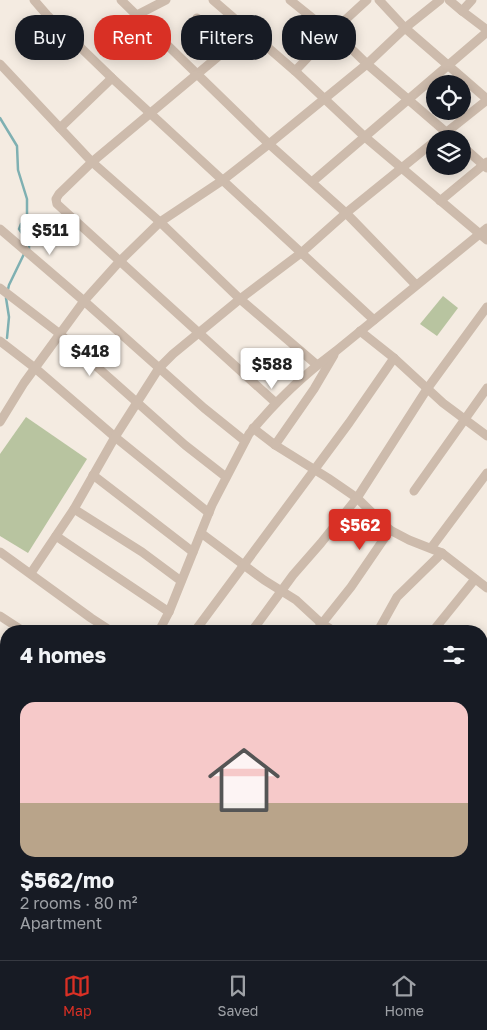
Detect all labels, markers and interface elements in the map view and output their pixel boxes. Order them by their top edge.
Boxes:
chip: Buy [15,15,84,60]
chip: Rent [94,15,171,60]
chip: Filters [181,15,272,60]
chip: New [282,15,356,60]
map controls [426,75,471,175]
button: locate [426,75,471,120]
button: layers [426,130,471,175]
pin: $511 [20,214,80,256]
text: $511 [32,220,68,240]
pin: $418 [60,334,120,377]
text: $418 [70,341,110,361]
pin: $588 [242,348,302,390]
text: $588 [252,354,292,374]
pin: $562 [330,508,390,551]
text: $562 [340,515,380,535]
icon: filters [440,641,468,669]
text: 4 homes [20,642,106,668]
icon: home [199,735,289,825]
text: $562/mo [20,867,114,893]
text: 2 rooms · 80 m² [20,893,138,913]
text: Apartment [20,913,102,933]
tab: Map [63,972,92,1019]
tab: Saved [218,972,258,1019]
tab: Home [384,972,424,1019]

